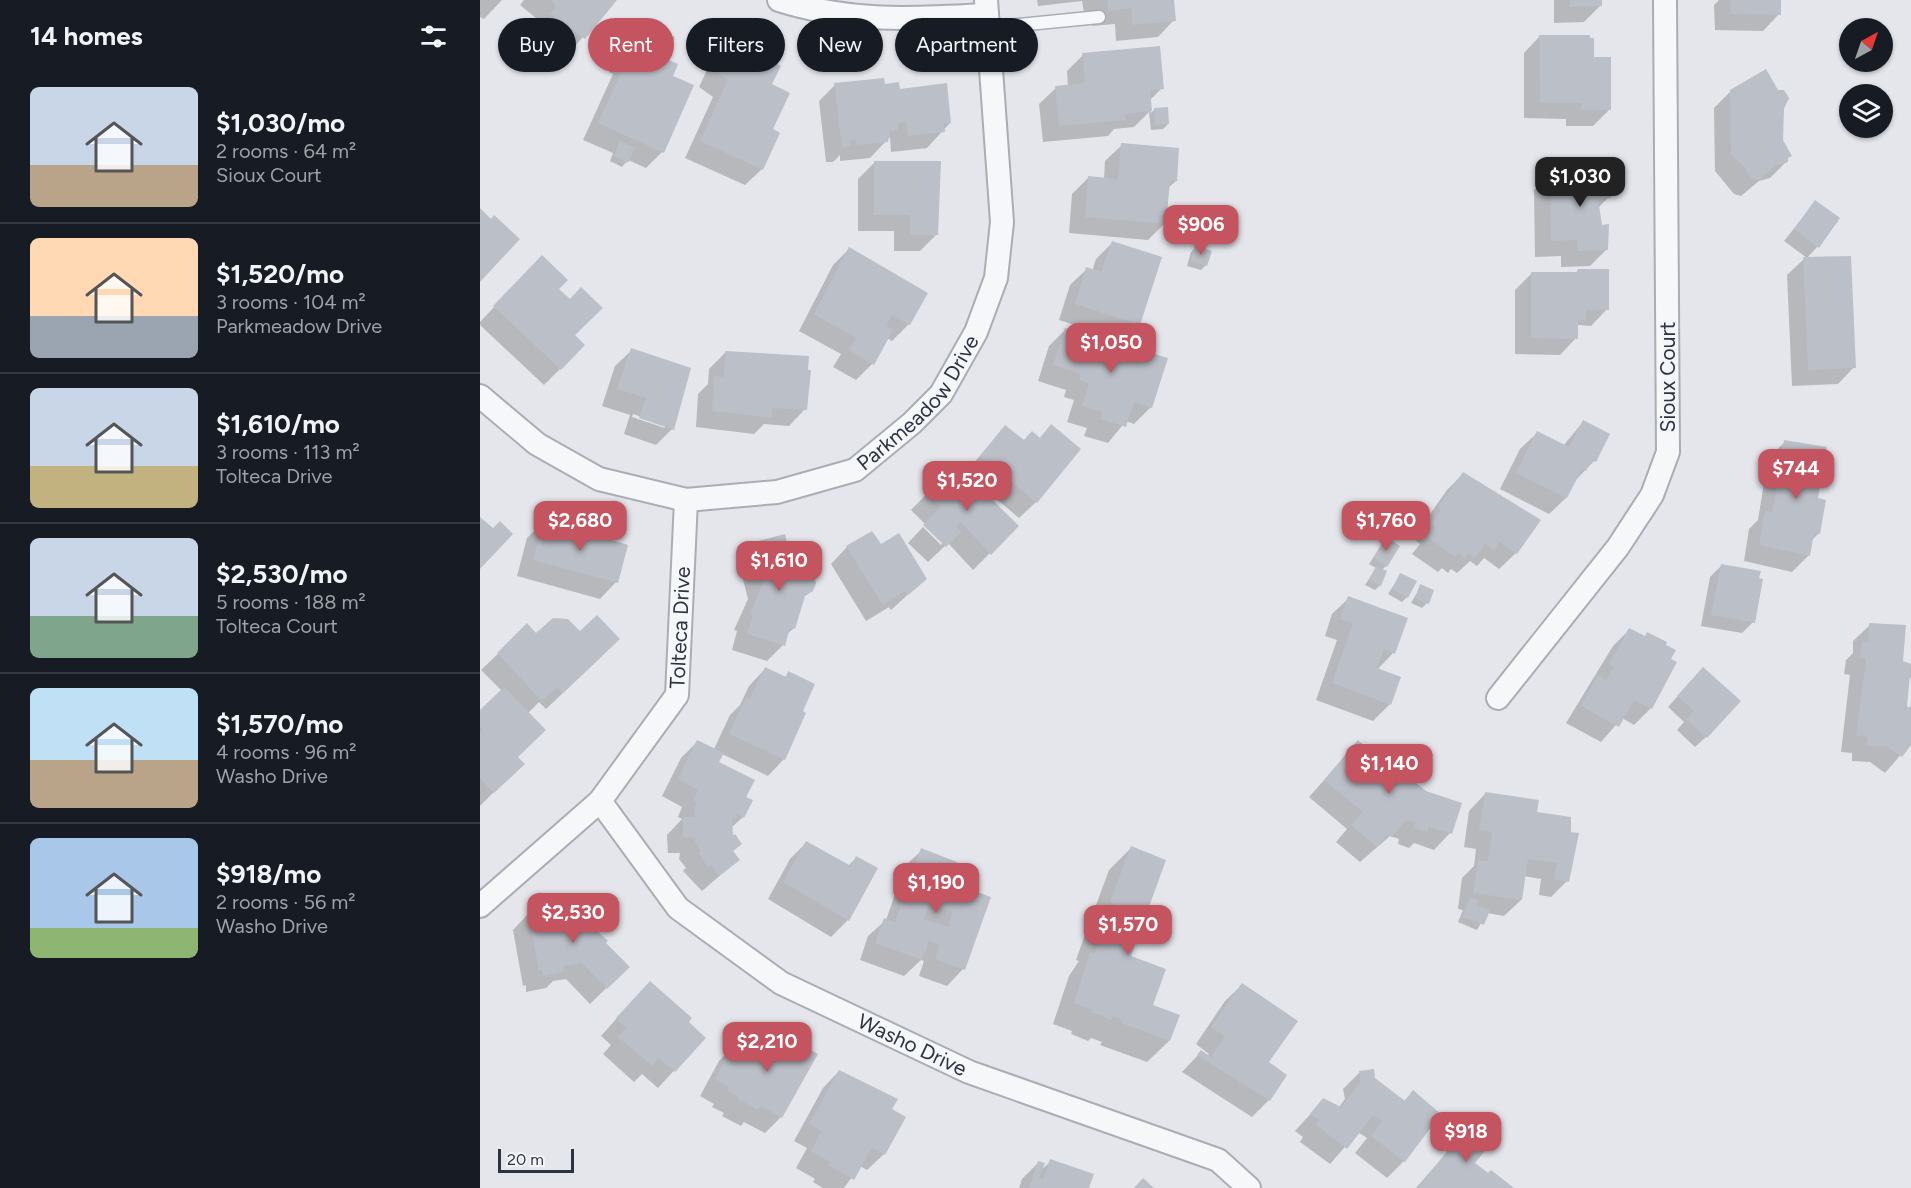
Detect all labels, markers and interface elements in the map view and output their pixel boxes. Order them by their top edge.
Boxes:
chip: Buy [498,18,576,72]
chip: Rent [588,18,674,72]
chip: Filters [686,18,785,72]
chip: New [797,18,883,72]
chip: Apartment [895,18,1038,72]
north arrow [1839,18,1893,72]
map controls [1839,18,1893,138]
text: 14 homes [30,20,143,52]
icon: filters [417,20,450,53]
button: layers [1839,84,1893,138]
text: $1,030/mo [216,107,345,139]
icon: home [78,111,150,183]
text: 2 rooms · 64 m² [216,139,356,163]
pin: $1,030 [1531,157,1629,208]
text: Sioux Court [216,163,322,187]
text: $1,030 [1549,164,1611,188]
pin: $906 [1165,205,1237,256]
text: $906 [1177,212,1225,236]
text: $1,520/mo [216,258,344,290]
icon: home [78,262,150,334]
text: 3 rooms · 104 m² [216,290,366,314]
text: Parkmeadow Drive [216,314,382,338]
street label: Sioux Court [1655,321,1680,432]
pin: $1,050 [1062,323,1160,374]
street label: Parkmeadow Drive [851,330,984,475]
text: $1,050 [1080,330,1142,354]
text: $1,610/mo [216,408,340,440]
icon: home [78,412,150,484]
text: 3 rooms · 113 m² [216,440,360,464]
pin: $744 [1760,449,1832,500]
text: $744 [1772,456,1820,480]
pin: $1,520 [918,461,1016,512]
text: Tolteca Drive [216,464,332,488]
text: $1,520 [937,468,997,492]
pin: $2,680 [531,501,629,552]
pin: $1,760 [1337,501,1435,552]
text: $2,680 [548,508,612,532]
text: $1,760 [1356,508,1416,532]
pin: $1,610 [730,541,828,592]
text: $1,610 [750,548,808,572]
text: $2,530/mo [216,558,348,590]
icon: home [78,562,150,634]
street label: Tolteca Drive [664,566,695,689]
text: 5 rooms · 188 m² [216,590,366,614]
text: Tolteca Court [216,614,338,638]
text: $1,570/mo [216,708,343,740]
icon: home [78,712,150,784]
text: 4 rooms · 96 m² [216,740,356,764]
pin: $1,140 [1340,744,1438,795]
text: $1,140 [1360,751,1418,775]
text: Washo Drive [216,764,328,788]
text: $918/mo [216,858,321,890]
icon: home [78,862,150,934]
pin: $1,190 [887,863,985,914]
text: $1,190 [907,870,965,894]
text: 2 rooms · 56 m² [216,890,355,914]
pin: $2,530 [524,893,622,944]
text: $2,530 [541,900,605,924]
pin: $1,570 [1079,905,1177,956]
text: $1,570 [1098,912,1158,936]
text: Washo Drive [216,914,328,938]
street label: Washo Drive [854,1008,971,1081]
pin: $2,210 [718,1022,816,1073]
text: $2,210 [737,1029,797,1053]
pin: $918 [1430,1112,1502,1163]
text: $918 [1444,1119,1488,1143]
scale bar [498,1146,574,1174]
text: 20 m [507,1150,544,1169]

